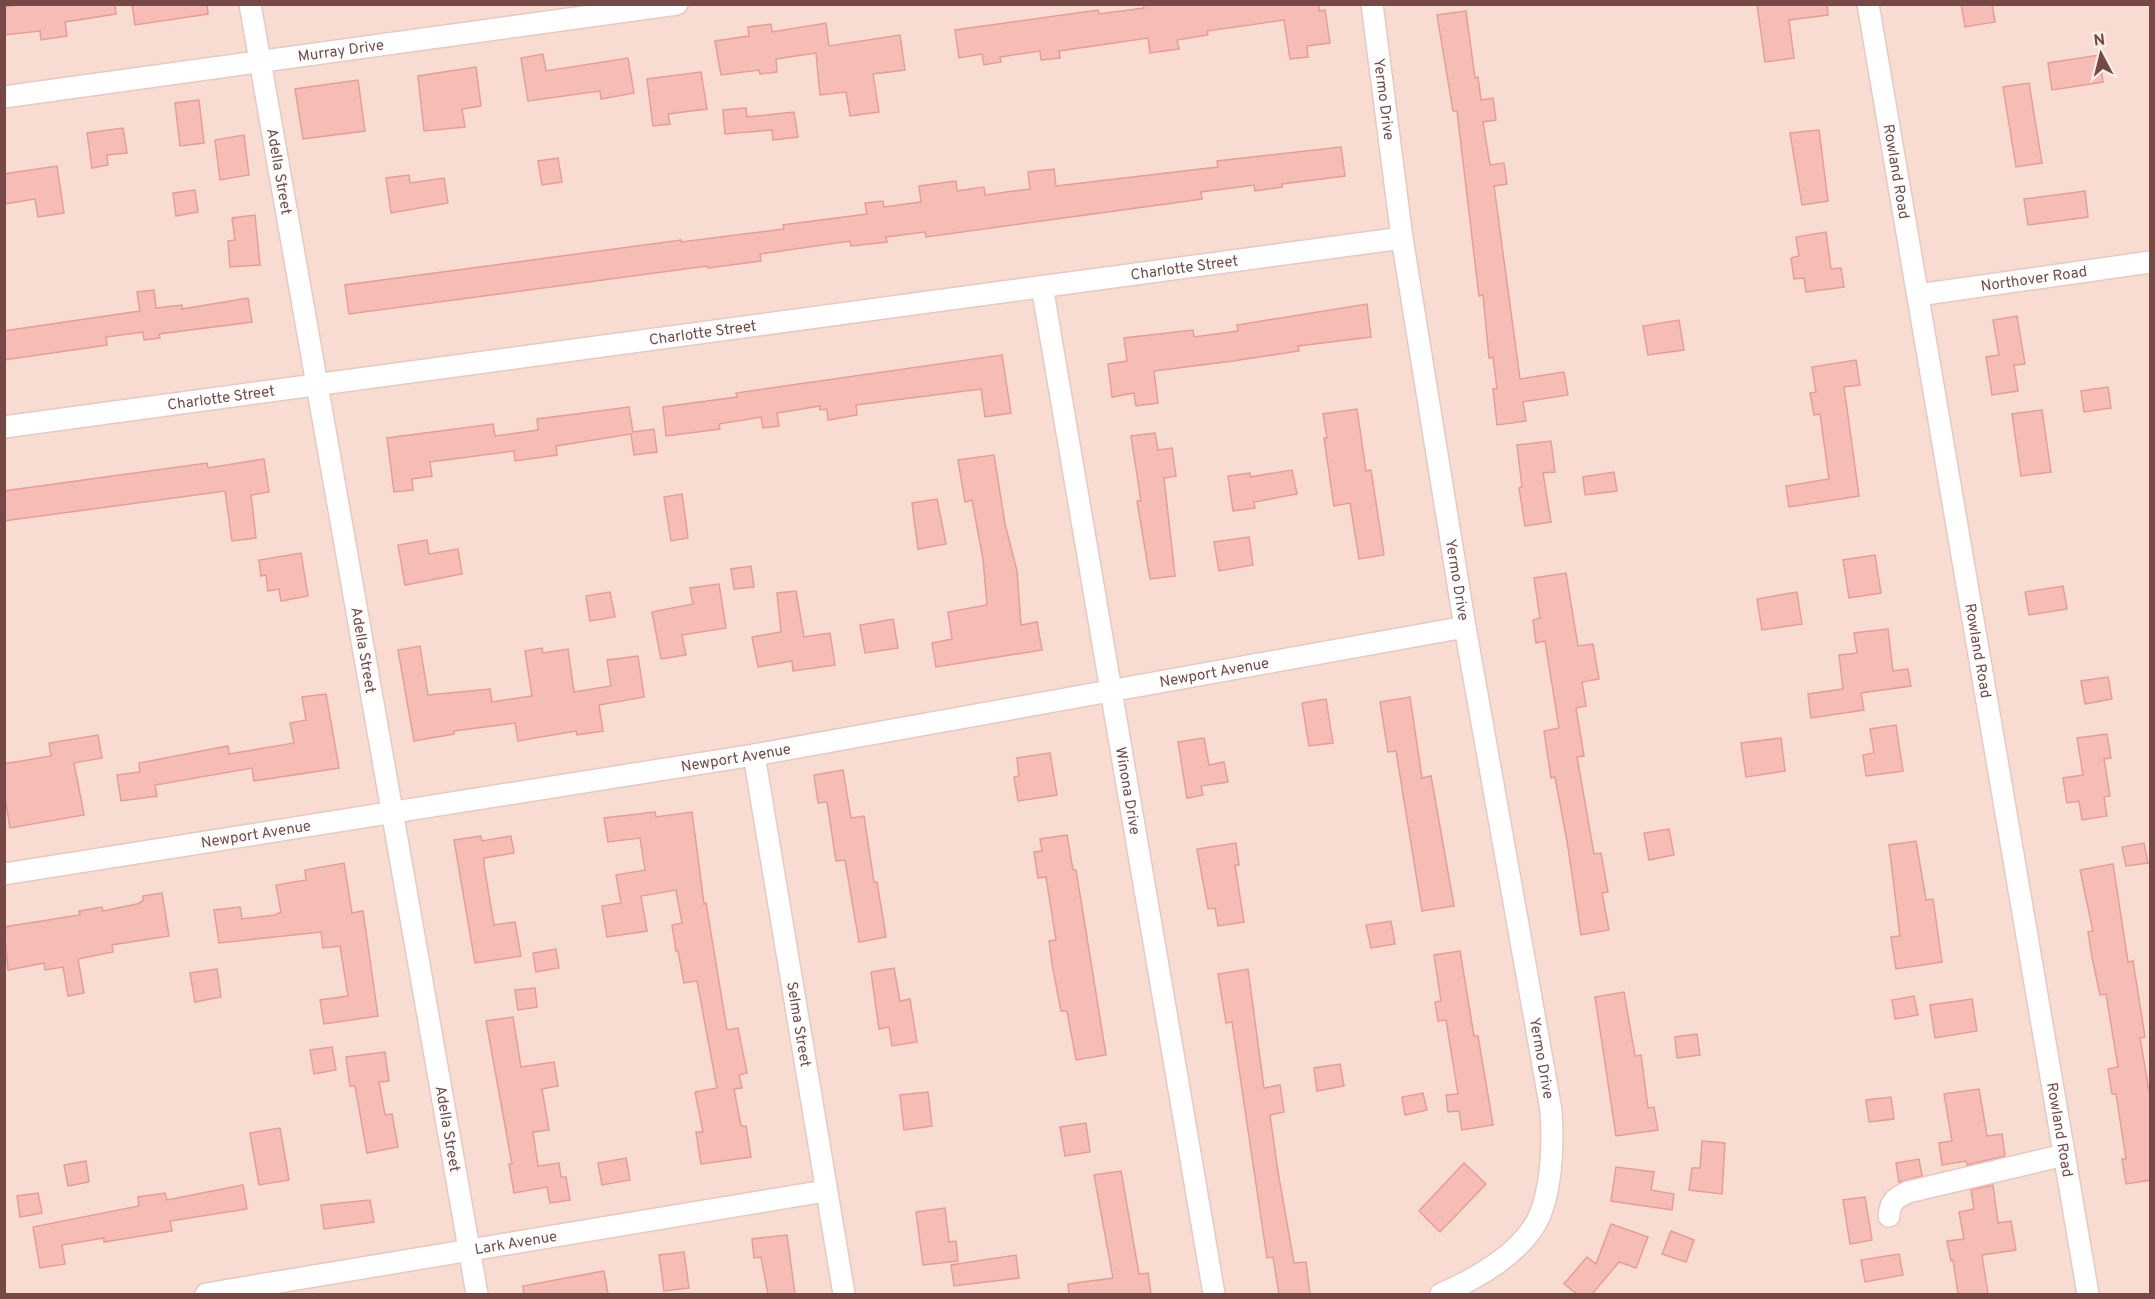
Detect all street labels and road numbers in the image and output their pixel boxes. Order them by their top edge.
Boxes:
street label: Murray Drive [297,37,385,67]
street label: Yermo Drive [1368,57,1397,142]
street label: Rowland Road [1878,123,1913,221]
street label: Adella Street [261,127,295,216]
street label: Charlotte Street [1130,252,1239,286]
street label: Northover Road [1980,263,2089,297]
street label: Charlotte Street [648,317,758,351]
street label: Charlotte Street [166,382,276,416]
street label: Yermo Drive [1440,538,1472,622]
street label: Rowland Road [1959,602,1994,700]
street label: Adella Street [345,606,379,695]
street label: Newport Avenue [1158,654,1271,693]
street label: Newport Avenue [680,741,793,777]
street label: Winona Drive [1110,746,1143,836]
street label: Newport Avenue [200,817,312,854]
street label: Selma Street [781,980,814,1069]
street label: Yermo Drive [1524,1016,1557,1101]
street label: Rowland Road [2041,1081,2076,1179]
street label: Adella Street [430,1084,463,1174]
street label: Lark Avenue [473,1228,559,1260]

